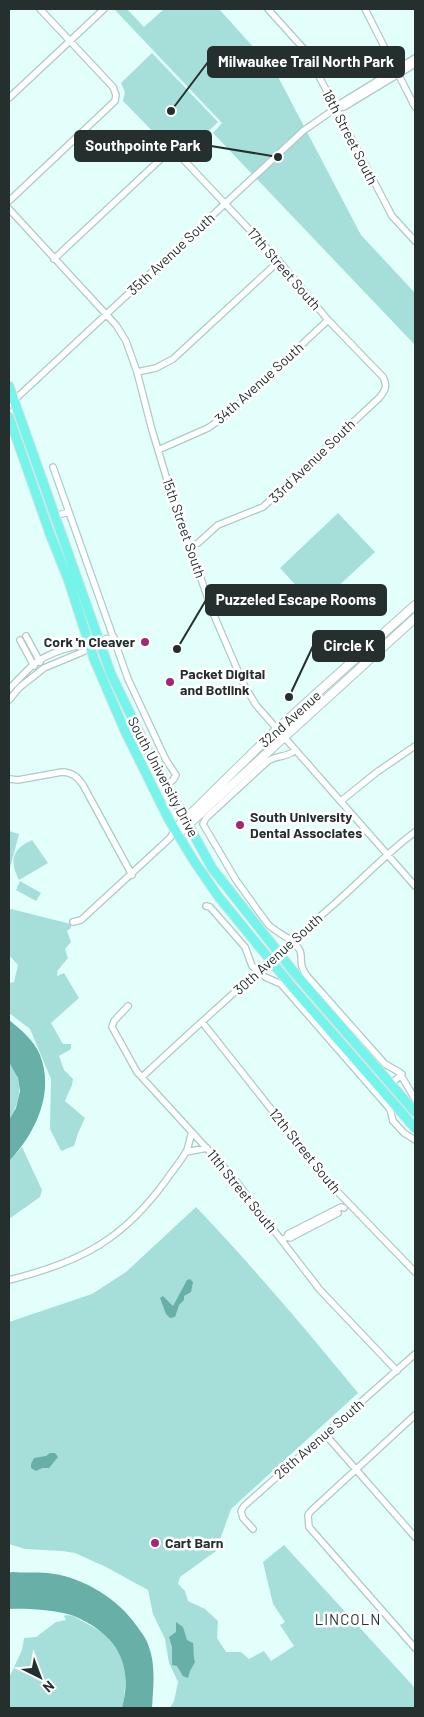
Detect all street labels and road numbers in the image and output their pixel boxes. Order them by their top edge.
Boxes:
street label: 18th Street South [319,86,382,187]
street label: 35th Avenue South [124,209,218,298]
street label: 17th Street South [244,224,325,313]
street label: 34th Avenue South [211,338,307,427]
street label: 33rd Avenue South [265,415,358,506]
street label: 15th Street South [159,476,210,580]
street label: 32nd Avenue [255,687,324,751]
street label: South University Drive [125,714,202,840]
street label: 30th Avenue South [230,909,326,998]
street label: 12th Street South [266,1105,345,1197]
street label: 11th Street South [204,1146,281,1236]
street label: 26th Avenue South [270,1395,367,1482]

